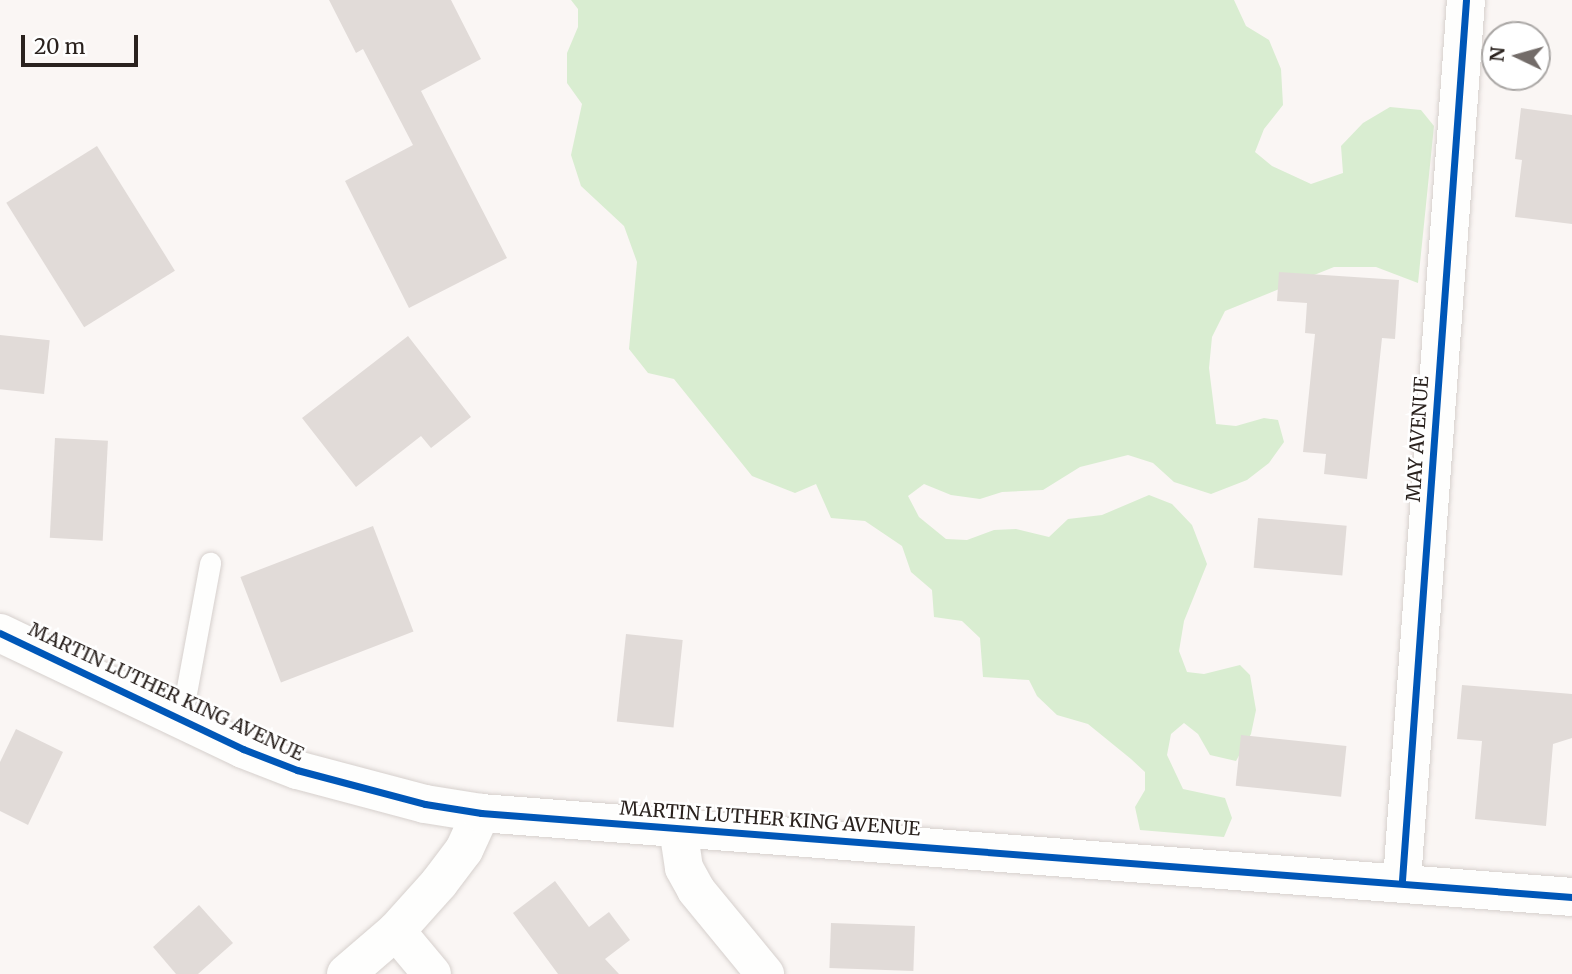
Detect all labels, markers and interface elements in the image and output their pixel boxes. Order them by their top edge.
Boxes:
scale bar [24,21,142,65]
north arrow [1481,21,1551,91]
text: 20 m [34,33,85,60]
text: N [1484,46,1510,63]
street label: MAY AVENUE [1402,375,1434,503]
street label: MARTIN LUTHER KING AVENUE [25,618,307,766]
street label: MARTIN LUTHER KING AVENUE [619,797,921,841]

